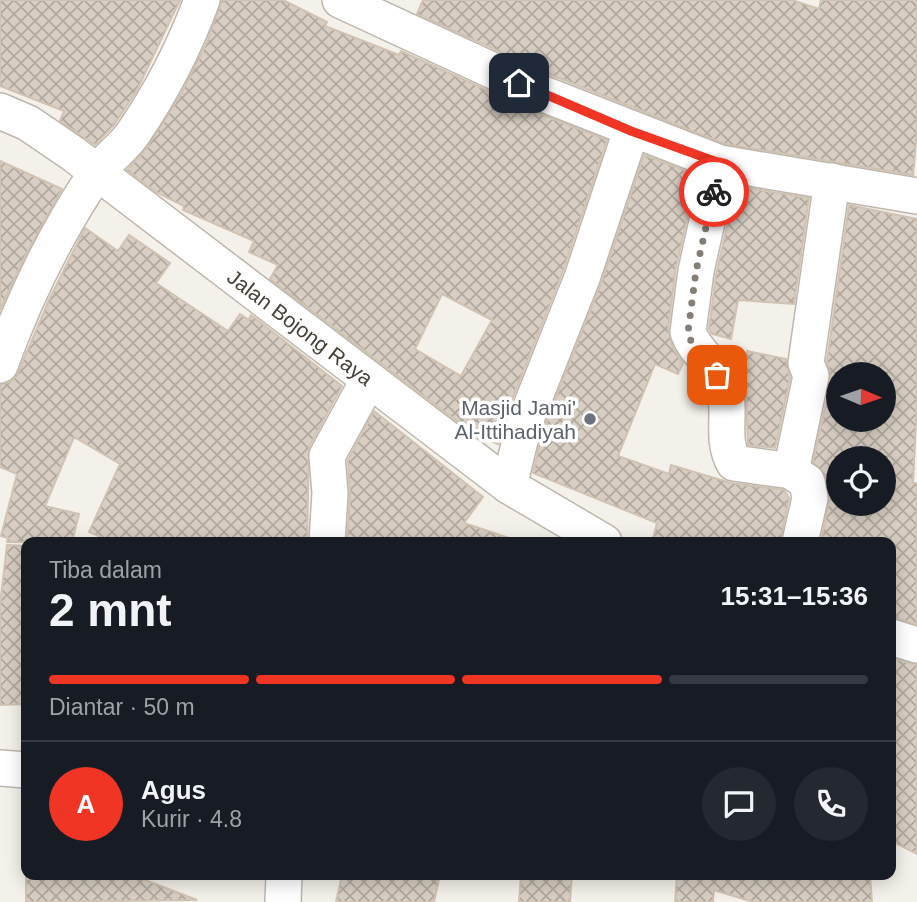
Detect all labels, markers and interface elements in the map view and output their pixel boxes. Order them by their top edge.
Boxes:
pin [489,53,549,113]
icon: home [500,64,538,102]
courier [679,157,749,227]
icon: bike [695,173,733,211]
street label: Jalan Bojong Raya [223,265,378,390]
pin [687,345,747,405]
icon: bag [698,356,736,394]
north arrow [826,362,896,432]
map controls [826,362,896,516]
place label: Masjid Jami' Al-Ittihadiyah [455,396,576,443]
marker: Masjid Jami' Al-Ittihadiyah [582,411,598,427]
button: locate [826,446,896,516]
text: Tiba dalam [49,557,162,583]
text: 15:31–15:36 [721,581,868,611]
text: 2 mnt [49,584,172,636]
text: Diantar · 50 m [49,694,195,720]
button: chat [702,767,776,841]
button: phone [794,767,868,841]
text: Agus [141,775,206,805]
text: A [77,789,95,819]
text: Kurir · 4.8 [141,806,242,832]

